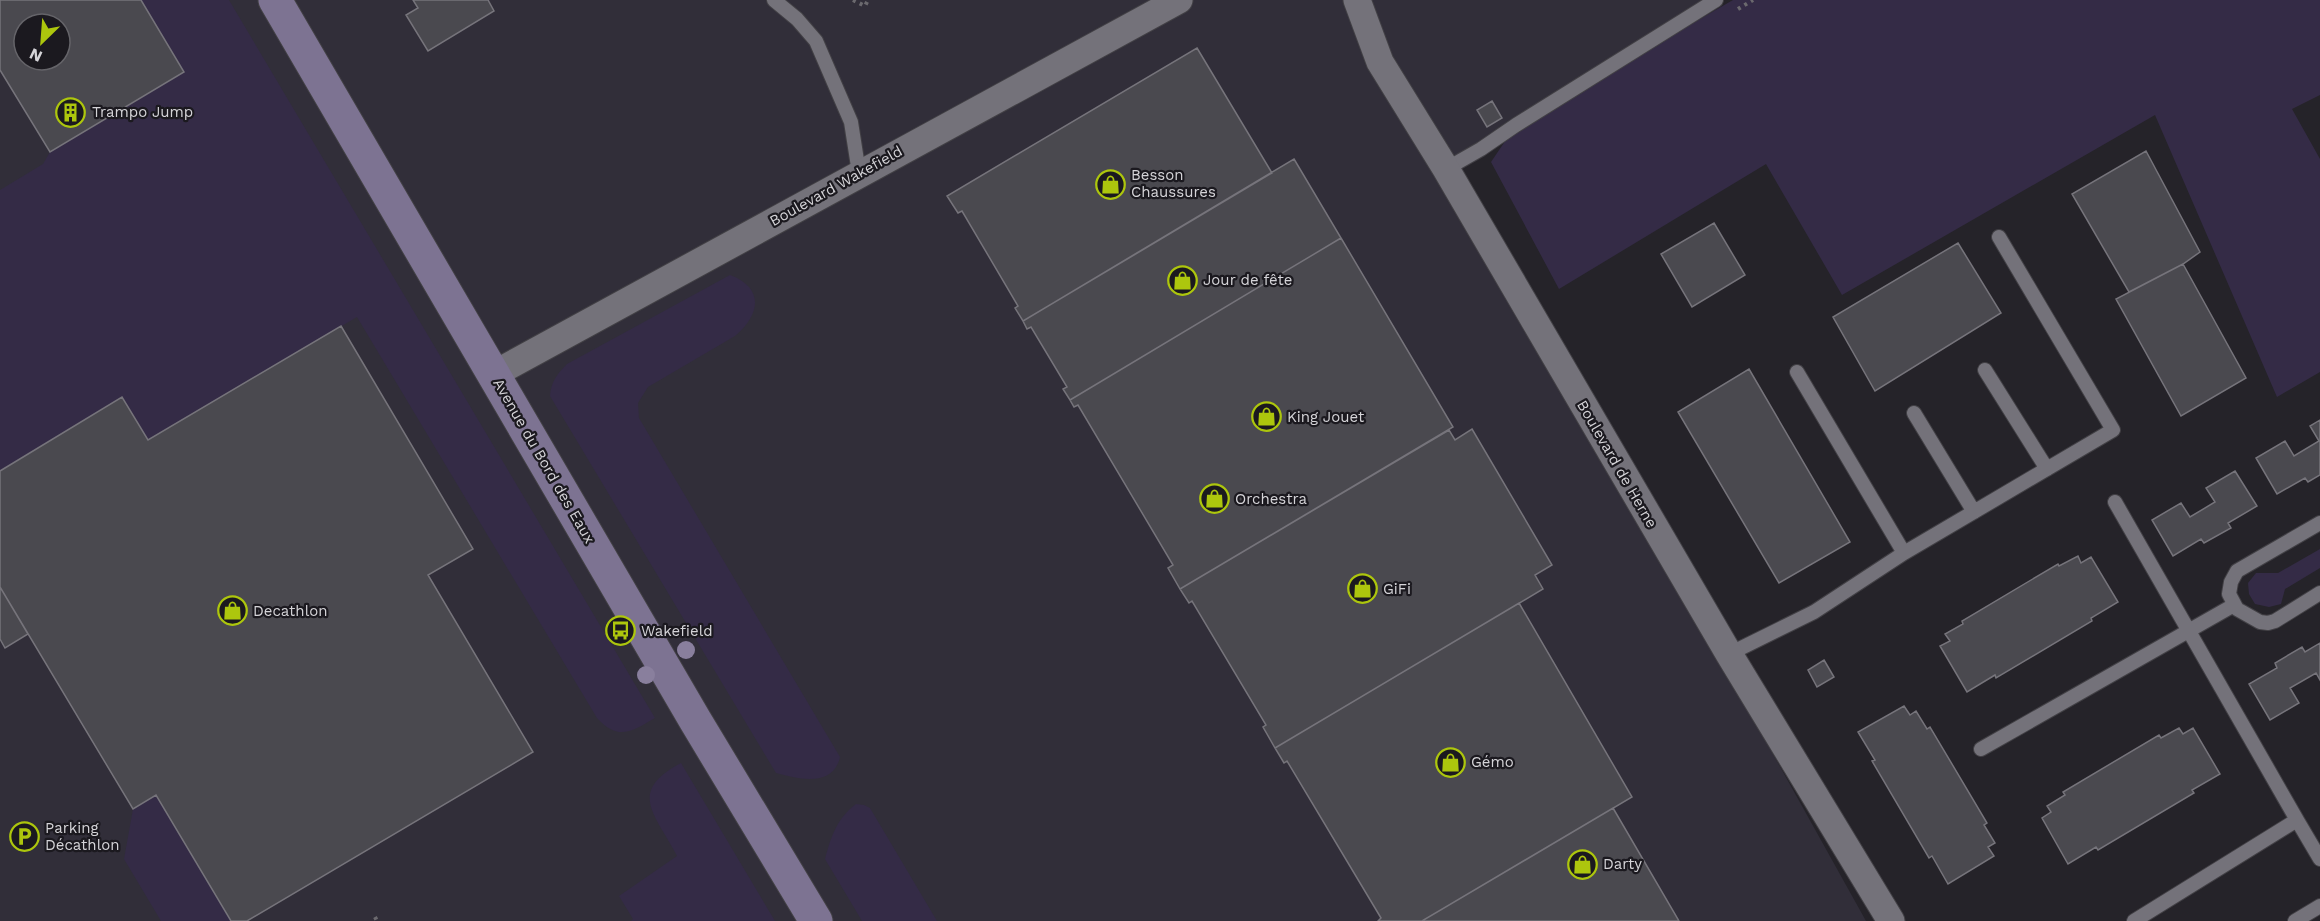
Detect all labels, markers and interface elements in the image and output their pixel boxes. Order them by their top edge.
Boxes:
north arrow [12,12,72,72]
text: N [26,44,45,66]
building icon: Trampo Jump [55,96,87,128]
place label: Trampo Jump [92,103,193,121]
street label: Boulevard Wakefield [767,142,905,230]
place label: Besson Chaussures [1131,166,1216,201]
shop icon: Besson Chaussures [1094,168,1126,200]
shop icon: Jour de fête [1166,264,1198,296]
place label: Jour de fête [1203,271,1292,289]
street label: Avenue du Bord des Eaux [489,375,599,547]
street label: Boulevard de Herne [1573,397,1661,531]
shop icon: King Jouet [1250,401,1282,433]
place label: King Jouet [1287,408,1365,426]
shop icon: Orchestra [1198,483,1230,515]
place label: Orchestra [1235,490,1307,508]
shop icon: GiFi [1346,573,1378,605]
place label: GiFi [1383,580,1411,598]
shop icon: Decathlon [216,595,248,627]
place label: Decathlon [253,602,328,620]
bus stop icon: Wakefield [604,615,636,647]
place label: Wakefield [641,622,713,640]
shop icon: Gémo [1434,746,1466,778]
place label: Gémo [1471,753,1514,771]
place label: Parking Décathlon [45,819,120,854]
parking icon: Parking Décathlon [8,821,40,853]
shop icon: Darty [1566,848,1598,880]
place label: Darty [1603,855,1642,873]

